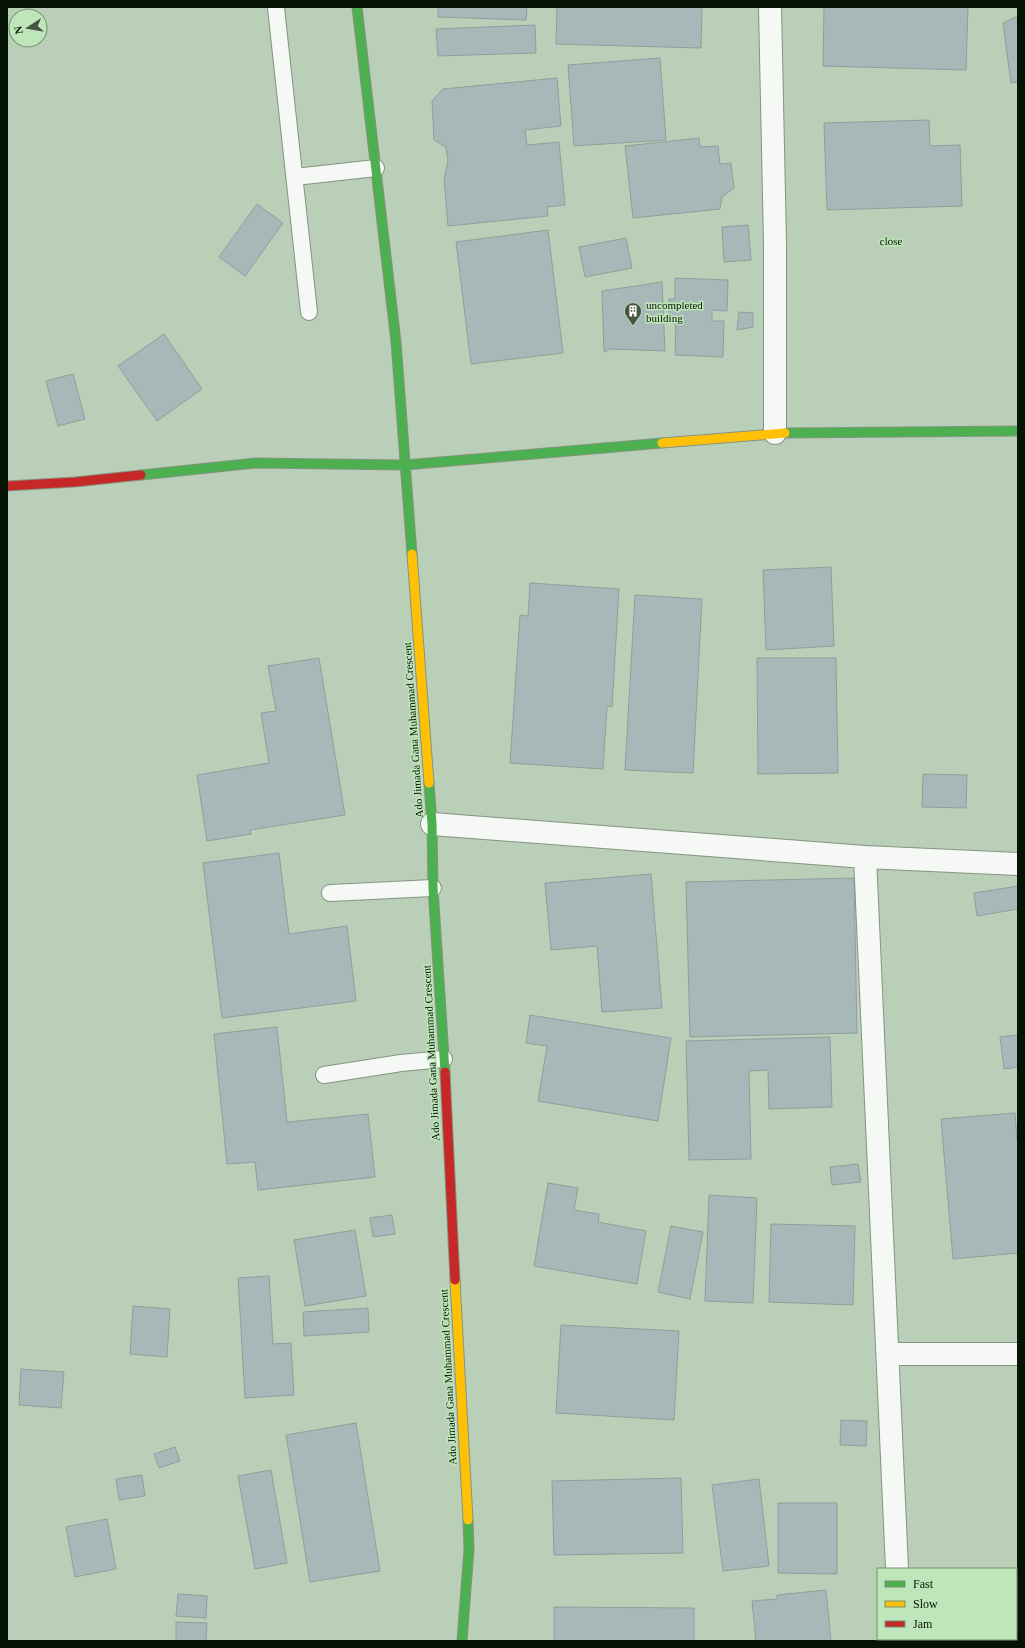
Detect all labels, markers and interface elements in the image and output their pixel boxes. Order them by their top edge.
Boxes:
north arrow [8,8,48,48]
text: N [12,25,25,35]
street label: close [880,235,903,247]
place label: uncompleted building [646,299,703,324]
building icon: uncompleted building [623,301,643,326]
street label: Ado Jimada Gana Muhammad Crescent [401,642,425,818]
street label: Ado Jimada Gana Muhammad Crescent [420,965,442,1141]
street label: Ado Jimada Gana Muhammad Crescent [437,1289,459,1465]
legend [877,1568,1017,1640]
text: Fast [913,1577,934,1591]
text: Slow [913,1597,938,1611]
text: Jam [913,1617,933,1631]

